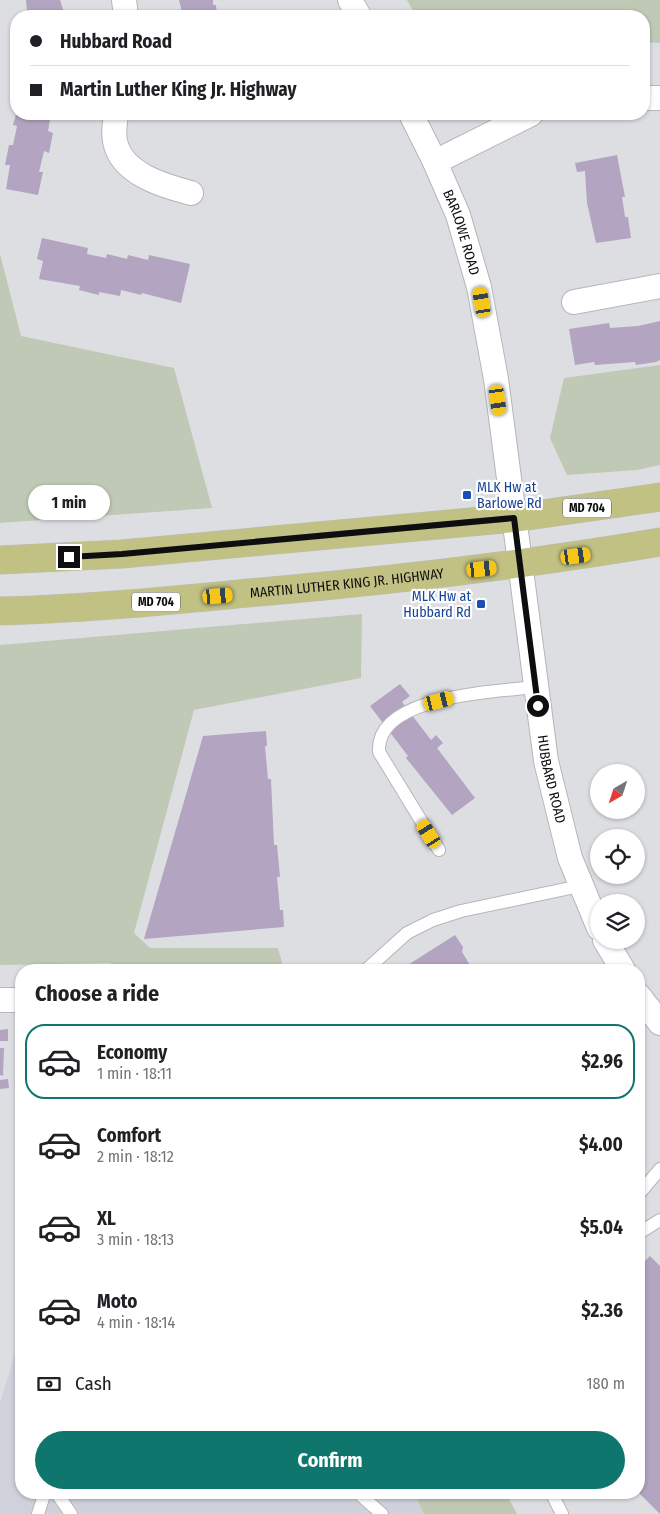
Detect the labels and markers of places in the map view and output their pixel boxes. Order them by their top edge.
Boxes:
place label: MLK Hw at Barlowe Rd [477,479,542,512]
marker: MLK Hw at Barlowe Rd [461,489,473,501]
place label: MLK Hw at Hubbard Rd [403,588,471,621]
marker: MLK Hw at Hubbard Rd [475,598,487,610]

